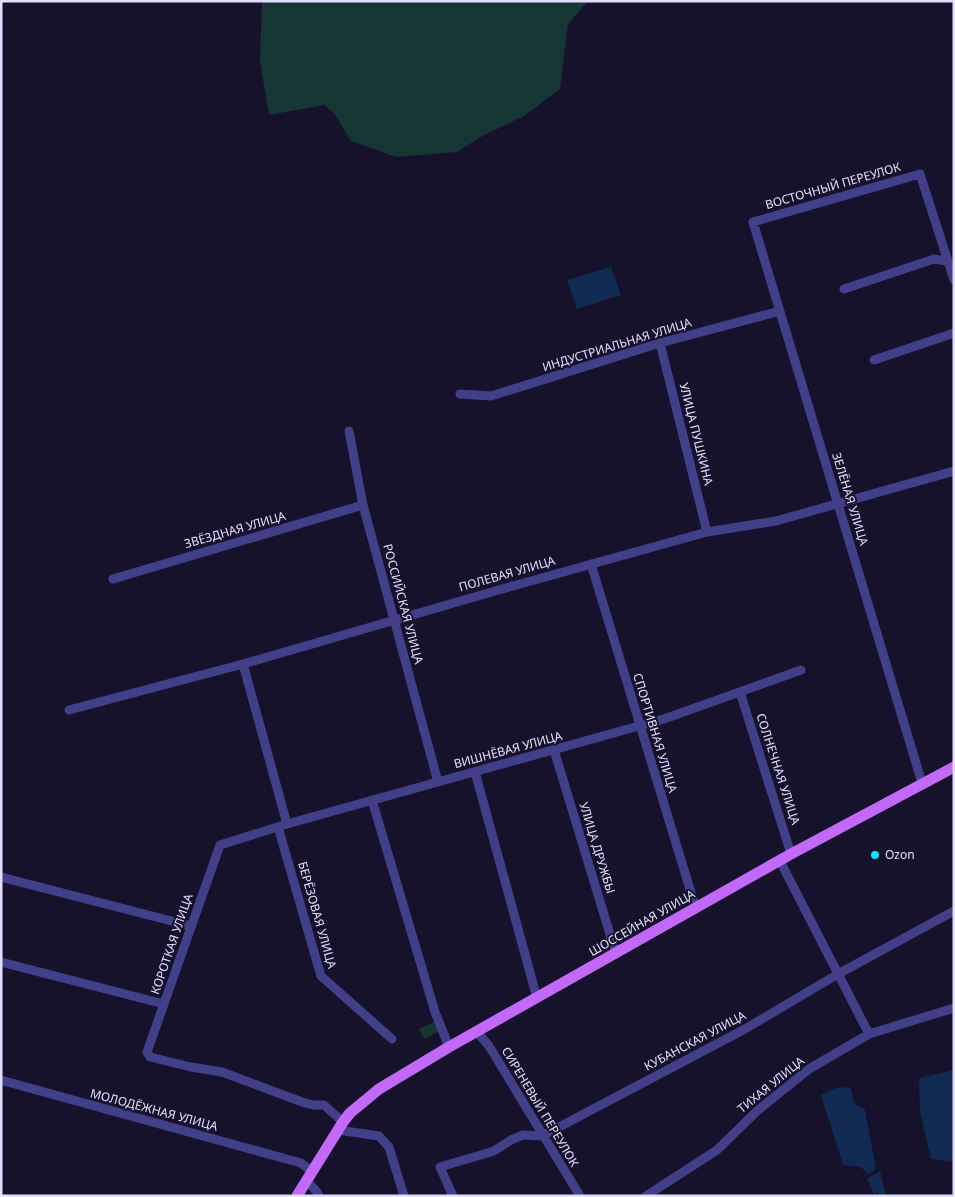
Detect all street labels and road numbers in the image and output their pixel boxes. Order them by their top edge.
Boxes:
street label: ВОСТОЧНЫЙ ПЕРЕУЛОК [763,158,903,213]
street label: ИНДУСТРИАЛЬНАЯ УЛИЦА [540,314,694,375]
street label: УЛИЦА ПУШКИНА [676,381,718,487]
street label: ЗЕЛЁНАЯ УЛИЦА [828,450,873,548]
street label: ЗВЁЗДНАЯ УЛИЦА [182,507,288,552]
street label: РОССИЙСКАЯ УЛИЦА [379,542,428,666]
street label: ПОЛЕВАЯ УЛИЦА [457,552,557,595]
street label: СПОРТИВНАЯ УЛИЦА [629,671,682,795]
street label: СОЛНЕЧНАЯ УЛИЦА [752,711,805,827]
street label: ВИШНЁВАЯ УЛИЦА [452,727,564,772]
street label: УЛИЦА ДРУЖБЫ [575,800,619,896]
street label: БЕРЁЗОВАЯ УЛИЦА [294,859,341,971]
street label: ШОССЕЙНАЯ УЛИЦА [586,885,698,960]
street label: КОРОТКАЯ УЛИЦА [146,891,197,996]
street label: КУБАНСКАЯ УЛИЦА [641,1006,749,1075]
street label: СИРЕНЕВЫЙ ПЕРЕУЛОК [498,1044,583,1170]
street label: ТИХАЯ УЛИЦА [734,1052,808,1117]
street label: МОЛОДЁЖНАЯ УЛИЦА [89,1084,220,1135]

